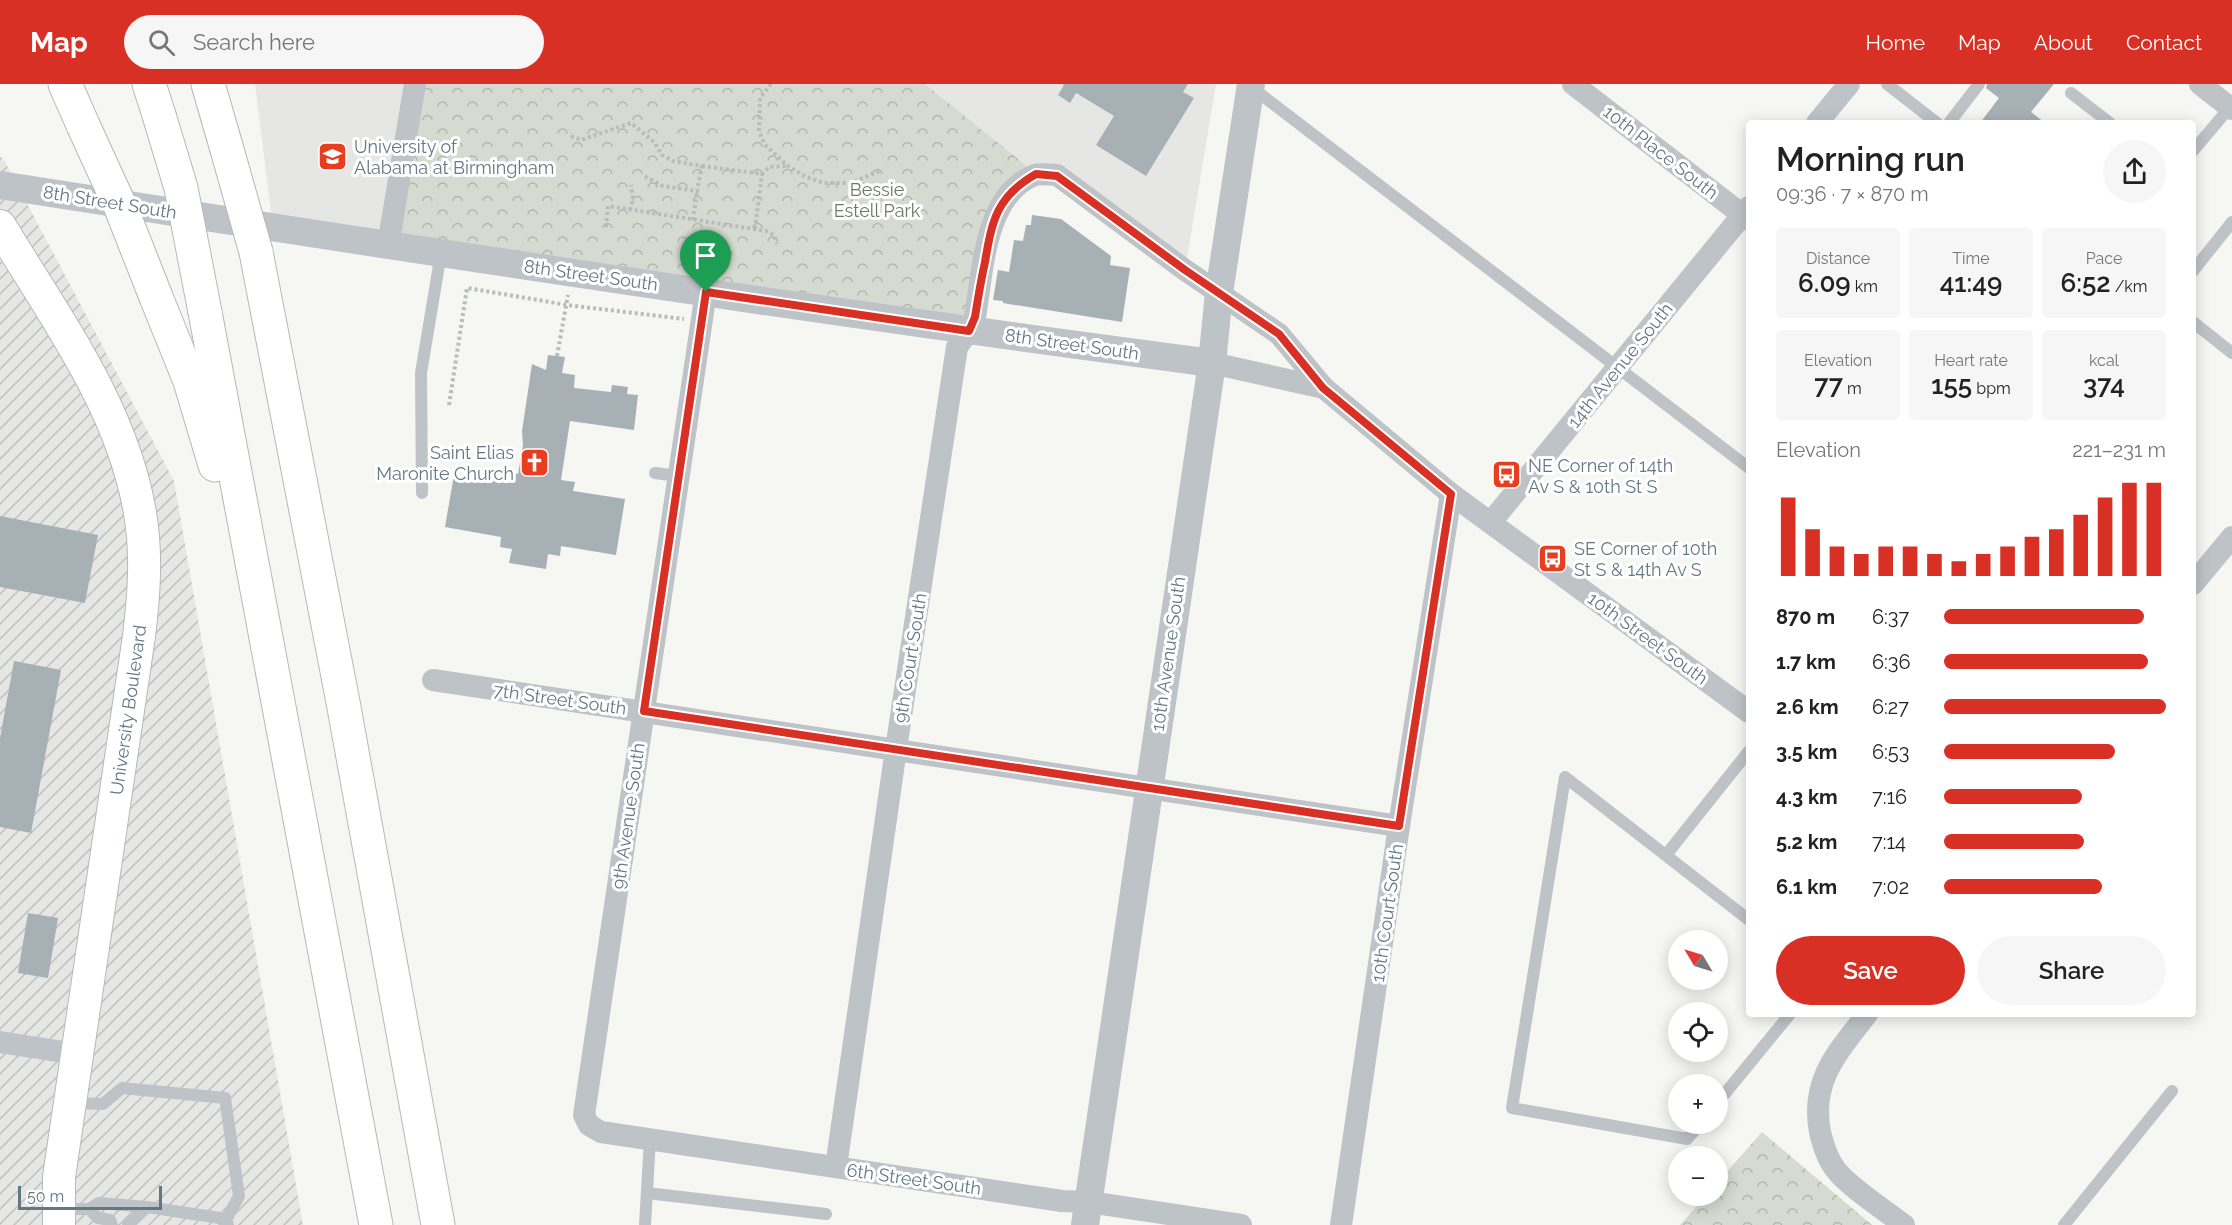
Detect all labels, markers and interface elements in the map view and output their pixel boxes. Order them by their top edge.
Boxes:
search box [124,15,544,69]
text: Map [30,26,88,59]
icon: search [145,26,178,59]
text: Search here [193,29,315,55]
text: Home [1866,30,1925,55]
text: Map [1958,30,2001,55]
text: About [2034,30,2093,55]
text: Contact [2126,30,2202,55]
street label: 10th Place South [1600,101,1722,203]
place label: University of Alabama at Birmingham [354,136,554,178]
school or university icon: University of Alabama at Birmingham [317,140,349,172]
text: Morning run [1776,140,1965,179]
button: share [2103,140,2166,203]
park label: Bessie Estell Park [834,179,921,221]
street label: 8th Street South [42,181,178,223]
text: 09:36 · 7 × 870 m [1776,182,1929,206]
pin [680,230,731,292]
icon: arrive [689,239,722,272]
text: Distance [1806,249,1870,268]
text: Time [1952,249,1990,268]
text: Pace [2086,249,2122,268]
street label: 8th Street South [523,255,659,295]
text: 6.09 [1798,268,1851,298]
text: 41:49 [1940,268,2002,298]
text: 6:52 [2060,268,2111,298]
text: km [1851,277,1878,296]
text: /km [2111,277,2148,296]
street label: 14th Avenue South [1563,298,1677,432]
street label: 8th Street South [1004,324,1140,364]
text: Elevation [1804,351,1872,370]
text: Heart rate [1934,351,2008,370]
text: kcal [2089,351,2119,370]
text: 77 [1814,370,1843,400]
text: 155 [1931,370,1972,400]
text: 374 [2083,370,2125,400]
text: m [1843,379,1862,398]
text: bpm [1972,379,2011,398]
text: Elevation [1776,438,1861,462]
text: 221–231 m [2072,438,2166,462]
place label: Saint Elias Maronite Church [376,442,514,484]
church icon: Saint Elias Maronite Church [519,446,551,478]
place label: NE Corner of 14th Av S & 10th St S [1528,455,1673,497]
bus stop icon: NE Corner of 14th Av S & 10th St S [1491,459,1523,491]
place label: SE Corner of 10th St S & 14th Av S [1574,538,1717,580]
bus stop icon: SE Corner of 10th St S & 14th Av S [1537,542,1569,574]
street label: 10th Avenue South [1147,575,1189,733]
street label: 10th Street South [1584,587,1712,689]
street label: 9th Court South [889,592,931,724]
text: 870 m [1776,605,1835,629]
text: 6:37 [1872,605,1909,629]
street label: University Boulevard [106,624,150,796]
text: 1.7 km [1776,650,1836,674]
text: 6:36 [1872,650,1911,674]
street label: 7th Street South [492,679,628,719]
text: 2.6 km [1776,695,1839,719]
text: 6:27 [1872,695,1909,719]
text: 3.5 km [1776,740,1837,764]
text: 6:53 [1872,740,1909,764]
street label: 9th Avenue South [607,741,649,891]
text: 4.3 km [1776,785,1838,809]
text: 7:16 [1872,785,1907,809]
text: 5.2 km [1776,830,1837,854]
text: 7:14 [1872,830,1906,854]
street label: 10th Court South [1367,843,1407,983]
text: 6.1 km [1776,875,1837,899]
text: 7:02 [1872,875,1909,899]
north arrow [1668,930,1728,990]
map controls [1668,930,1728,1206]
button: Save [1776,936,1965,1005]
button: Share [1977,936,2166,1005]
button: locate [1668,1002,1728,1062]
button: + [1668,1074,1728,1134]
button: − [1668,1146,1728,1206]
street label: 6th Street South [846,1159,982,1199]
scale bar [18,1183,162,1210]
text: 50 m [27,1187,64,1206]

